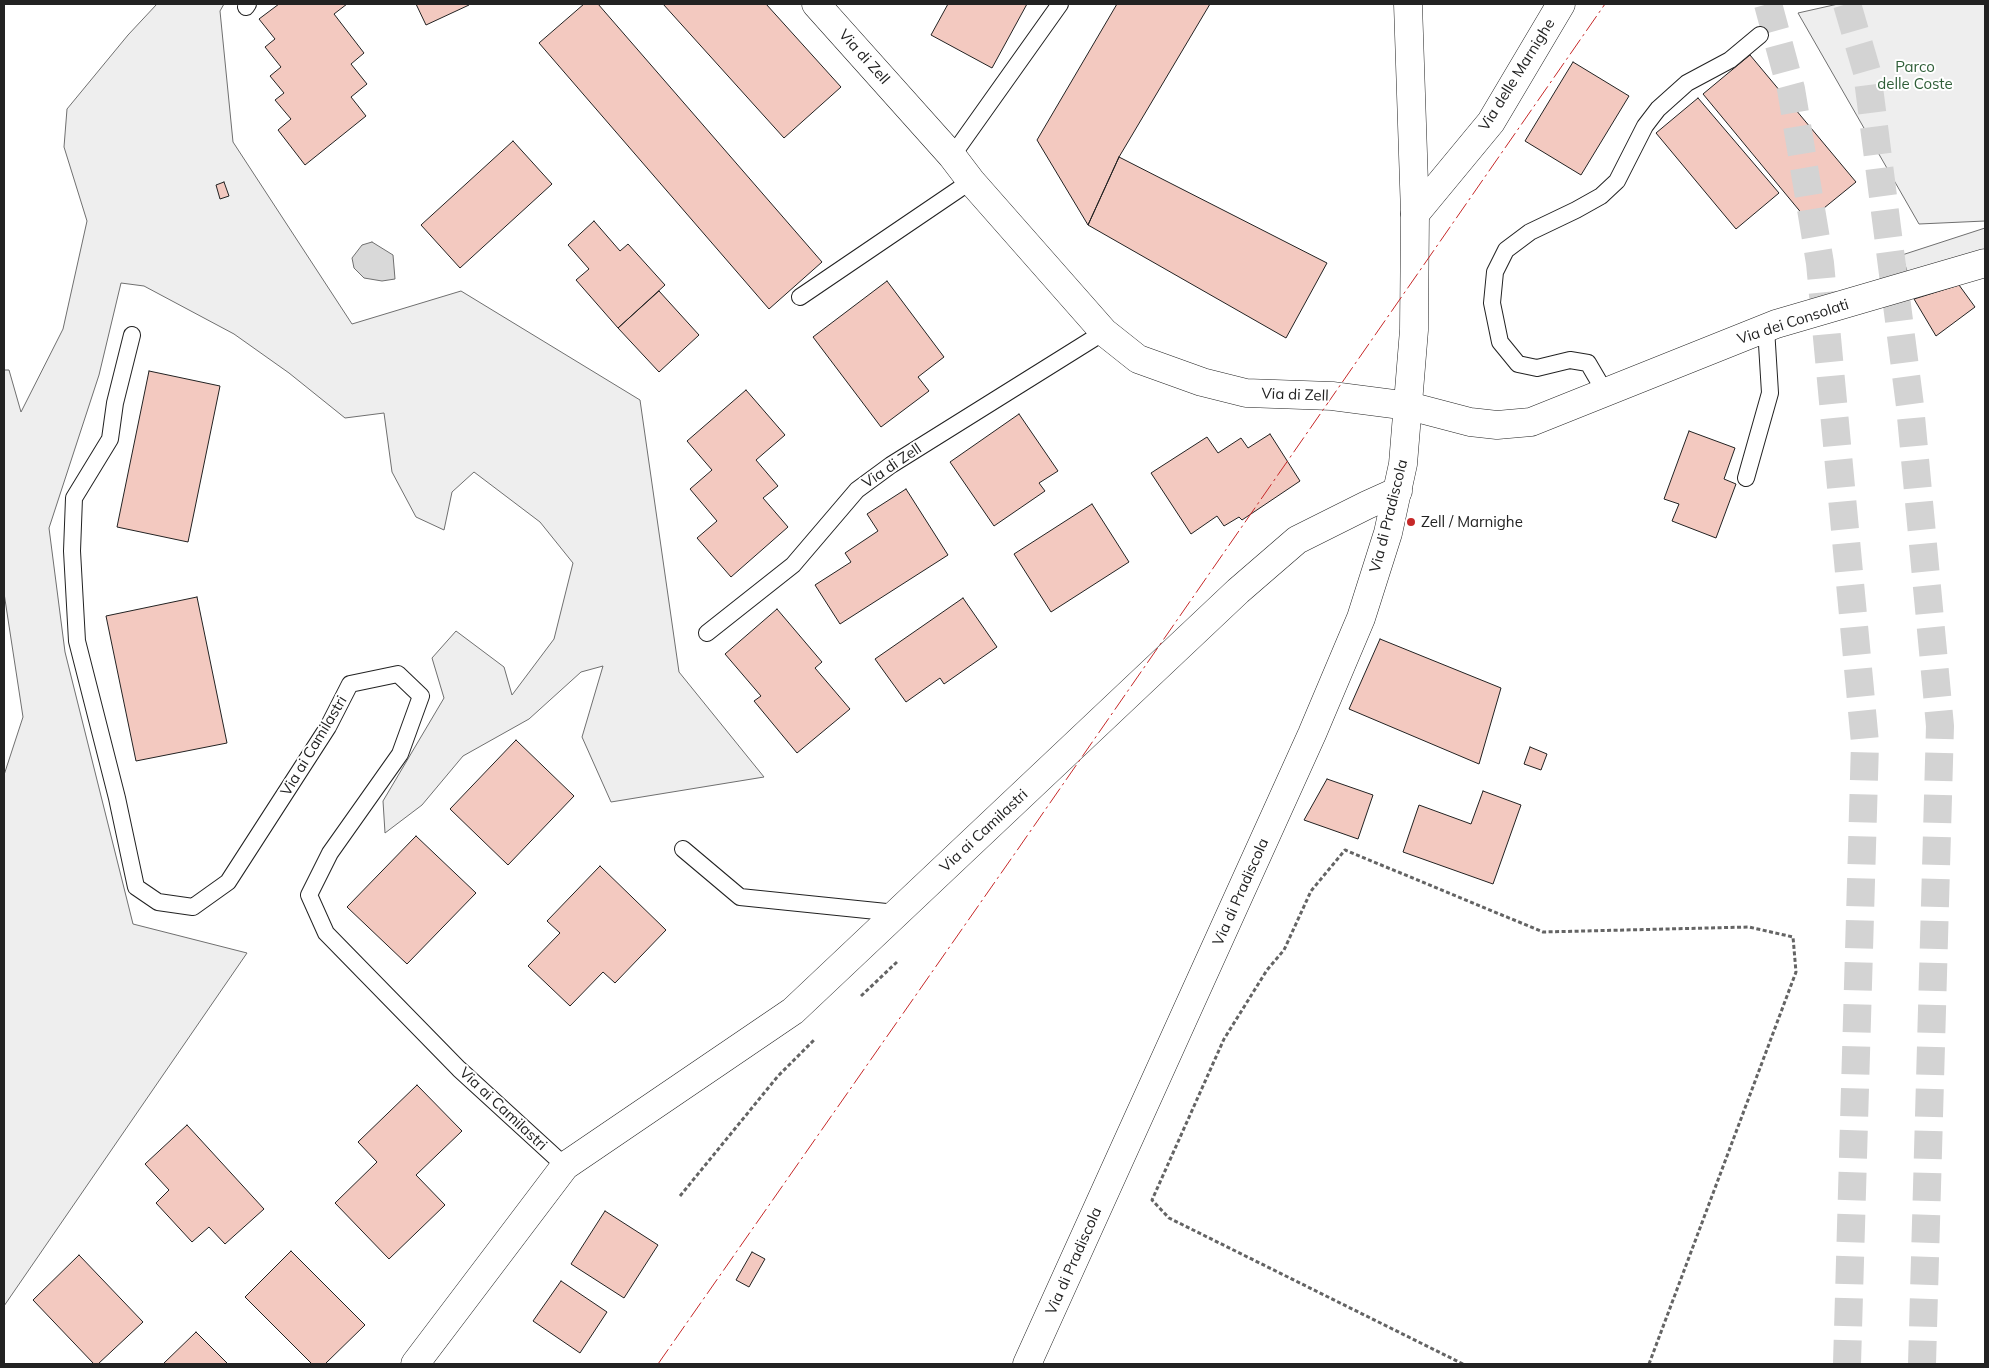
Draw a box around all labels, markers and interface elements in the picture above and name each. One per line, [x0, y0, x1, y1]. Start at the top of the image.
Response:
street label: Via delle Marnighe [1475, 16, 1559, 134]
street label: Via di Zell [835, 26, 893, 88]
park label: Parco delle Coste [1877, 58, 1953, 93]
street label: Via dei Consolati [1735, 296, 1851, 348]
street label: Via di Zell [1261, 385, 1329, 405]
street label: Via di Zell [859, 440, 925, 492]
street label: Via di Pradiscola [1366, 458, 1412, 574]
place label: Zell / Marnighe [1421, 513, 1523, 531]
marker: Zell / Marnighe [1405, 516, 1417, 528]
street label: Via ai Camilastri [277, 693, 351, 799]
street label: Via ai Camilastri [936, 786, 1032, 876]
street label: Via di Pradiscola [1209, 835, 1273, 949]
street label: Via ai Camilastri [455, 1064, 551, 1154]
street label: Via di Pradiscola [1042, 1204, 1106, 1318]

